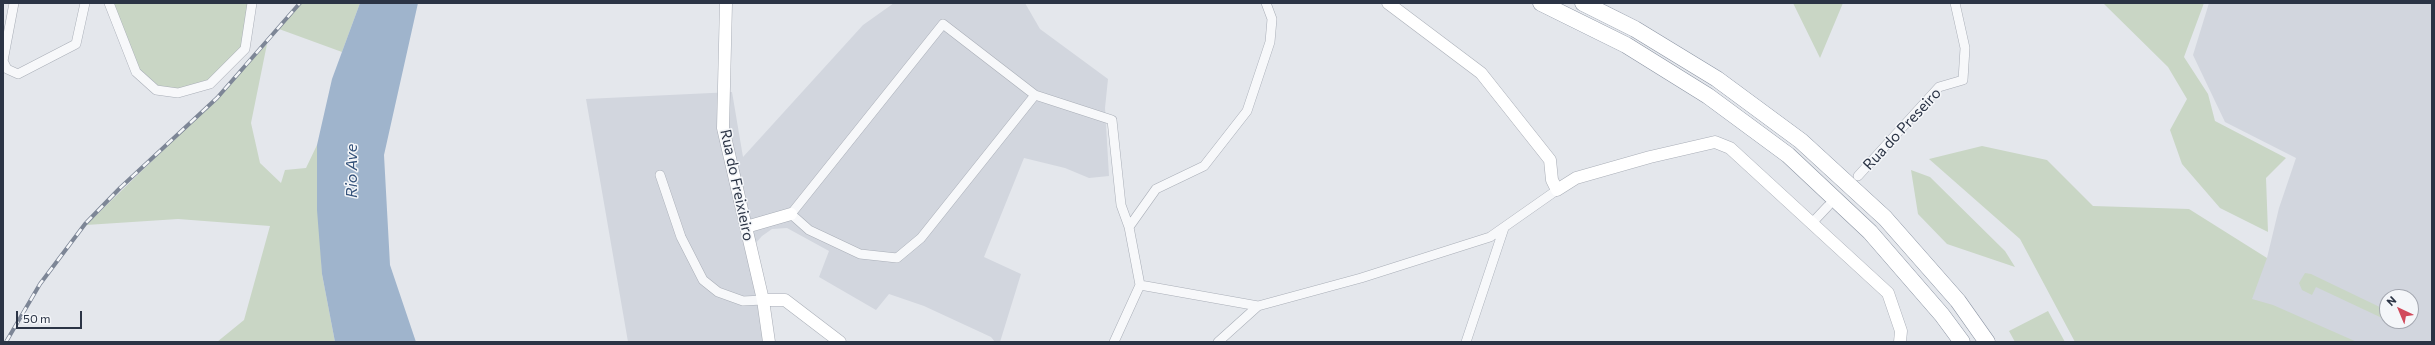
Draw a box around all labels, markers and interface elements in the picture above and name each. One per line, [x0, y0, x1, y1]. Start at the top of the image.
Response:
street label: Rua do Preseiro [1859, 84, 1945, 174]
street label: Rua do Freixieiro [716, 127, 758, 243]
water label: Rio Ave [342, 144, 362, 198]
north arrow [2379, 289, 2419, 329]
text: N [2384, 293, 2398, 308]
scale bar [18, 303, 84, 329]
text: 50 m [23, 311, 51, 325]

